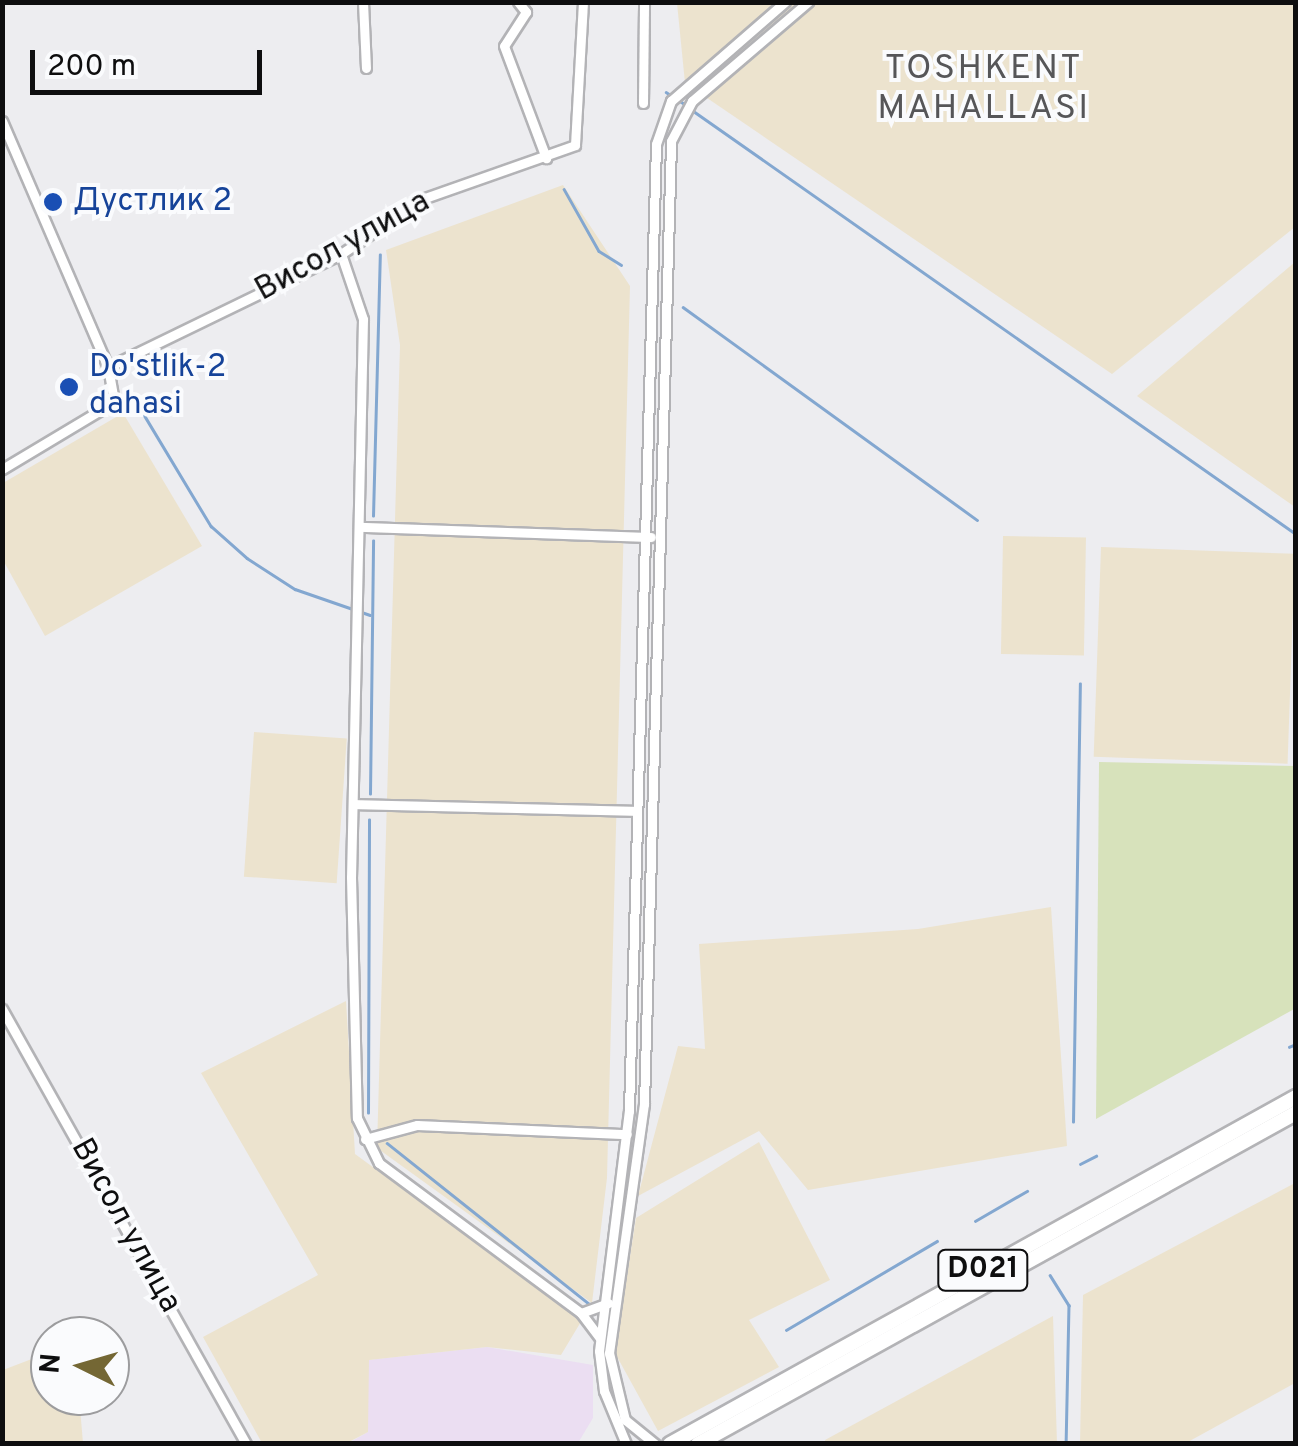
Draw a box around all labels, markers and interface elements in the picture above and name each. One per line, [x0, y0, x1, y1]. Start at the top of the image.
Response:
scale bar [35, 30, 268, 92]
district label: TOSHKENT MAHALLASI [877, 48, 1091, 130]
text: 200 m [47, 49, 136, 86]
place label: Дустлик 2 [73, 183, 232, 221]
street label: Висол улица [249, 183, 437, 311]
marker: Дустлик 2 [42, 191, 64, 213]
place label: Do'stlik-2 dahasi [89, 350, 226, 425]
marker: Do'stlik-2 dahasi [58, 376, 80, 398]
street label: Висол улица [61, 1132, 189, 1320]
road number: D021 [936, 1245, 1030, 1295]
north arrow [30, 1316, 130, 1416]
text: N [33, 1352, 71, 1375]

